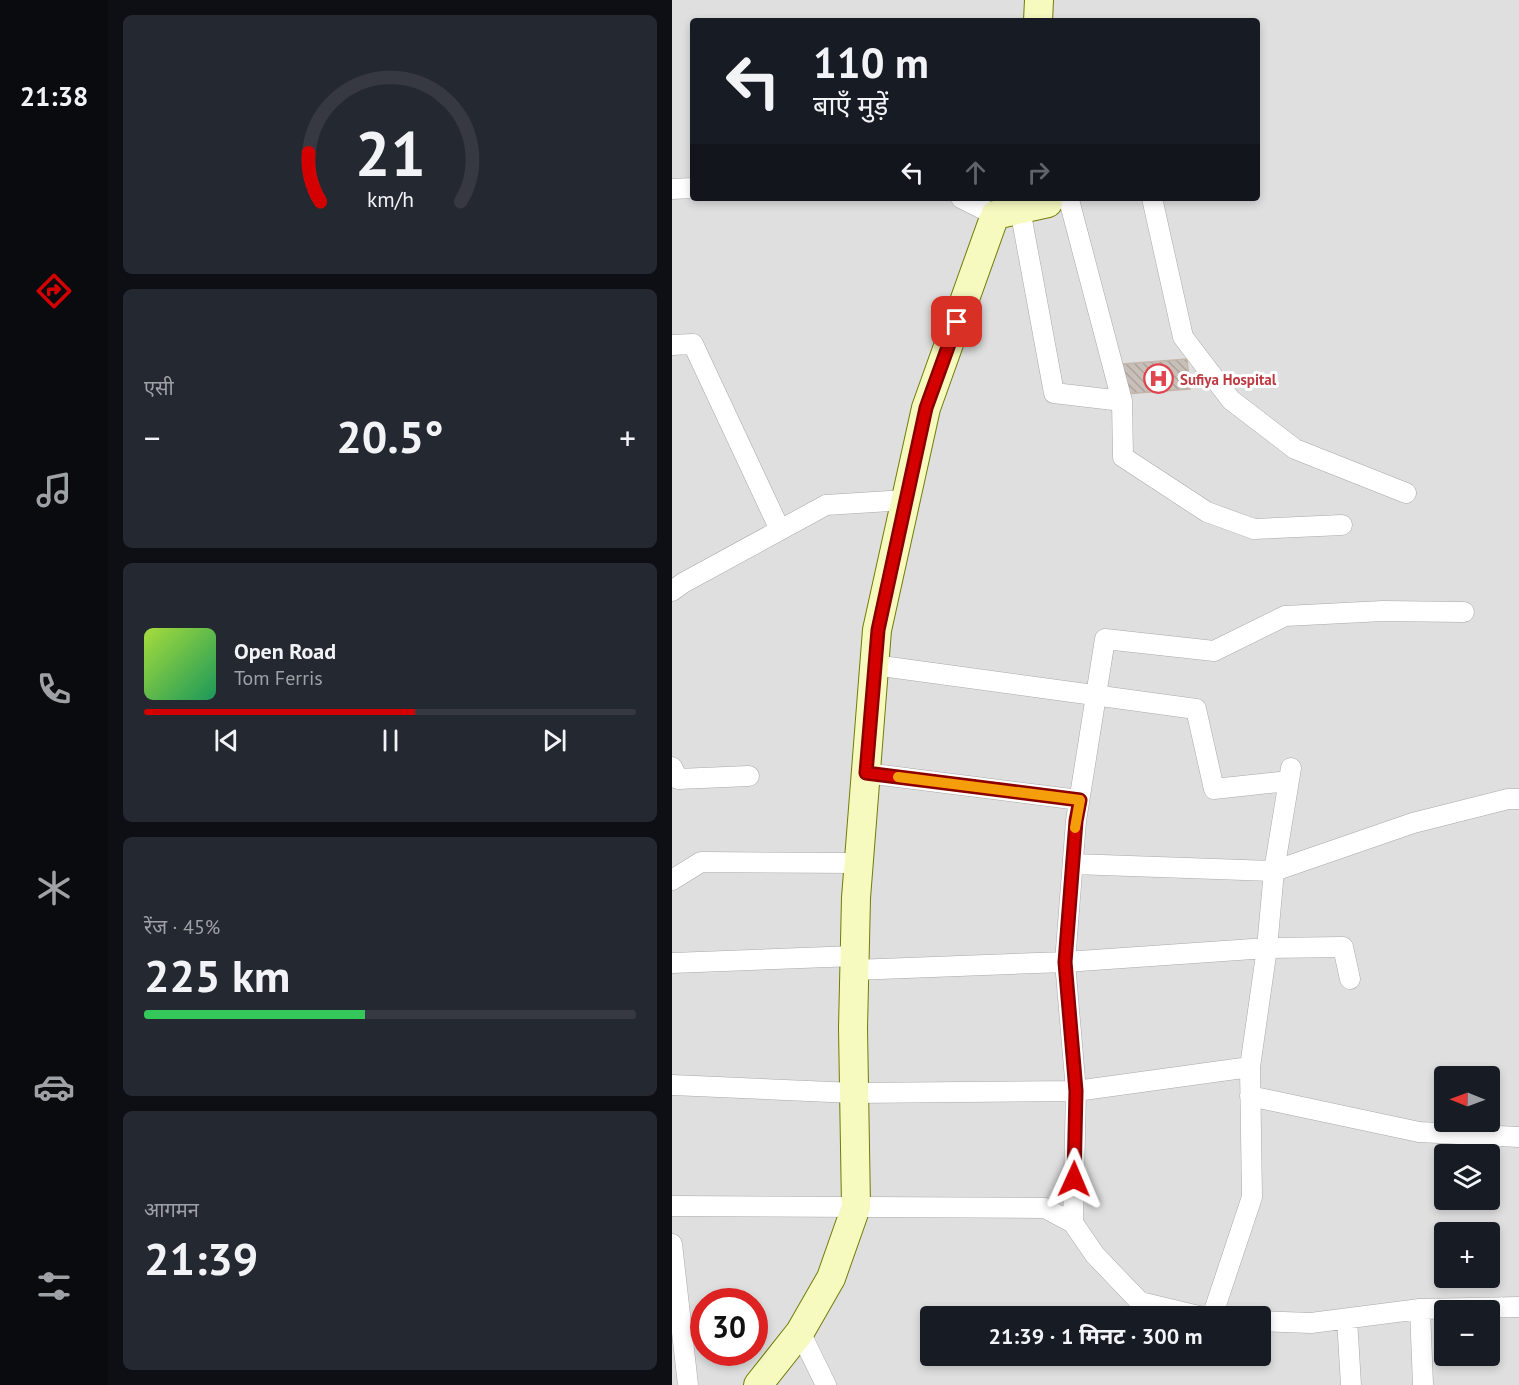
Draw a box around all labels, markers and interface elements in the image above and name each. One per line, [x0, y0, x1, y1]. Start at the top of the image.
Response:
text: 110 m [813, 35, 929, 90]
icon: left [714, 42, 792, 120]
text: 21:38 [20, 79, 88, 113]
text: बाएँ मुड़ें [813, 88, 888, 122]
text: 21 [355, 112, 425, 193]
icon: left [896, 156, 929, 189]
icon: ahead [959, 156, 992, 189]
icon: right [1022, 156, 1055, 189]
text: km/h [366, 185, 413, 213]
icon: directions [33, 270, 75, 312]
pin [931, 296, 982, 347]
icon: arrive [940, 305, 973, 338]
hospital icon: Sufiya Hospital [1143, 363, 1175, 395]
place label: Sufiya Hospital [1180, 370, 1277, 389]
text: एसी [144, 375, 174, 401]
text: 20.5° [336, 407, 444, 465]
text: − [144, 416, 161, 459]
text: + [619, 416, 636, 459]
icon: music [33, 469, 75, 511]
text: Open Road [234, 637, 336, 665]
text: Tom Ferris [234, 665, 323, 691]
icon: phone [33, 668, 75, 710]
icon: previous [210, 724, 243, 757]
icon: pause [374, 724, 407, 757]
icon: next [538, 724, 571, 757]
icon: climate [33, 867, 75, 909]
text: रेंज · 45% [144, 914, 220, 940]
text: 225 km [144, 946, 290, 1004]
icon: car [33, 1066, 75, 1108]
north arrow [1434, 1066, 1500, 1132]
map controls [1434, 1066, 1500, 1366]
button: layers [1434, 1144, 1500, 1210]
position arrow [1042, 1147, 1106, 1211]
text: आगमन [144, 1197, 199, 1223]
button: + [1434, 1222, 1500, 1288]
text: 21:39 [144, 1229, 258, 1287]
icon: filters [33, 1265, 75, 1307]
speed limit sign: 30 [690, 1288, 768, 1366]
button: − [1434, 1300, 1500, 1366]
text: 21:39 · 1 मिनट · 300 m [988, 1322, 1203, 1350]

